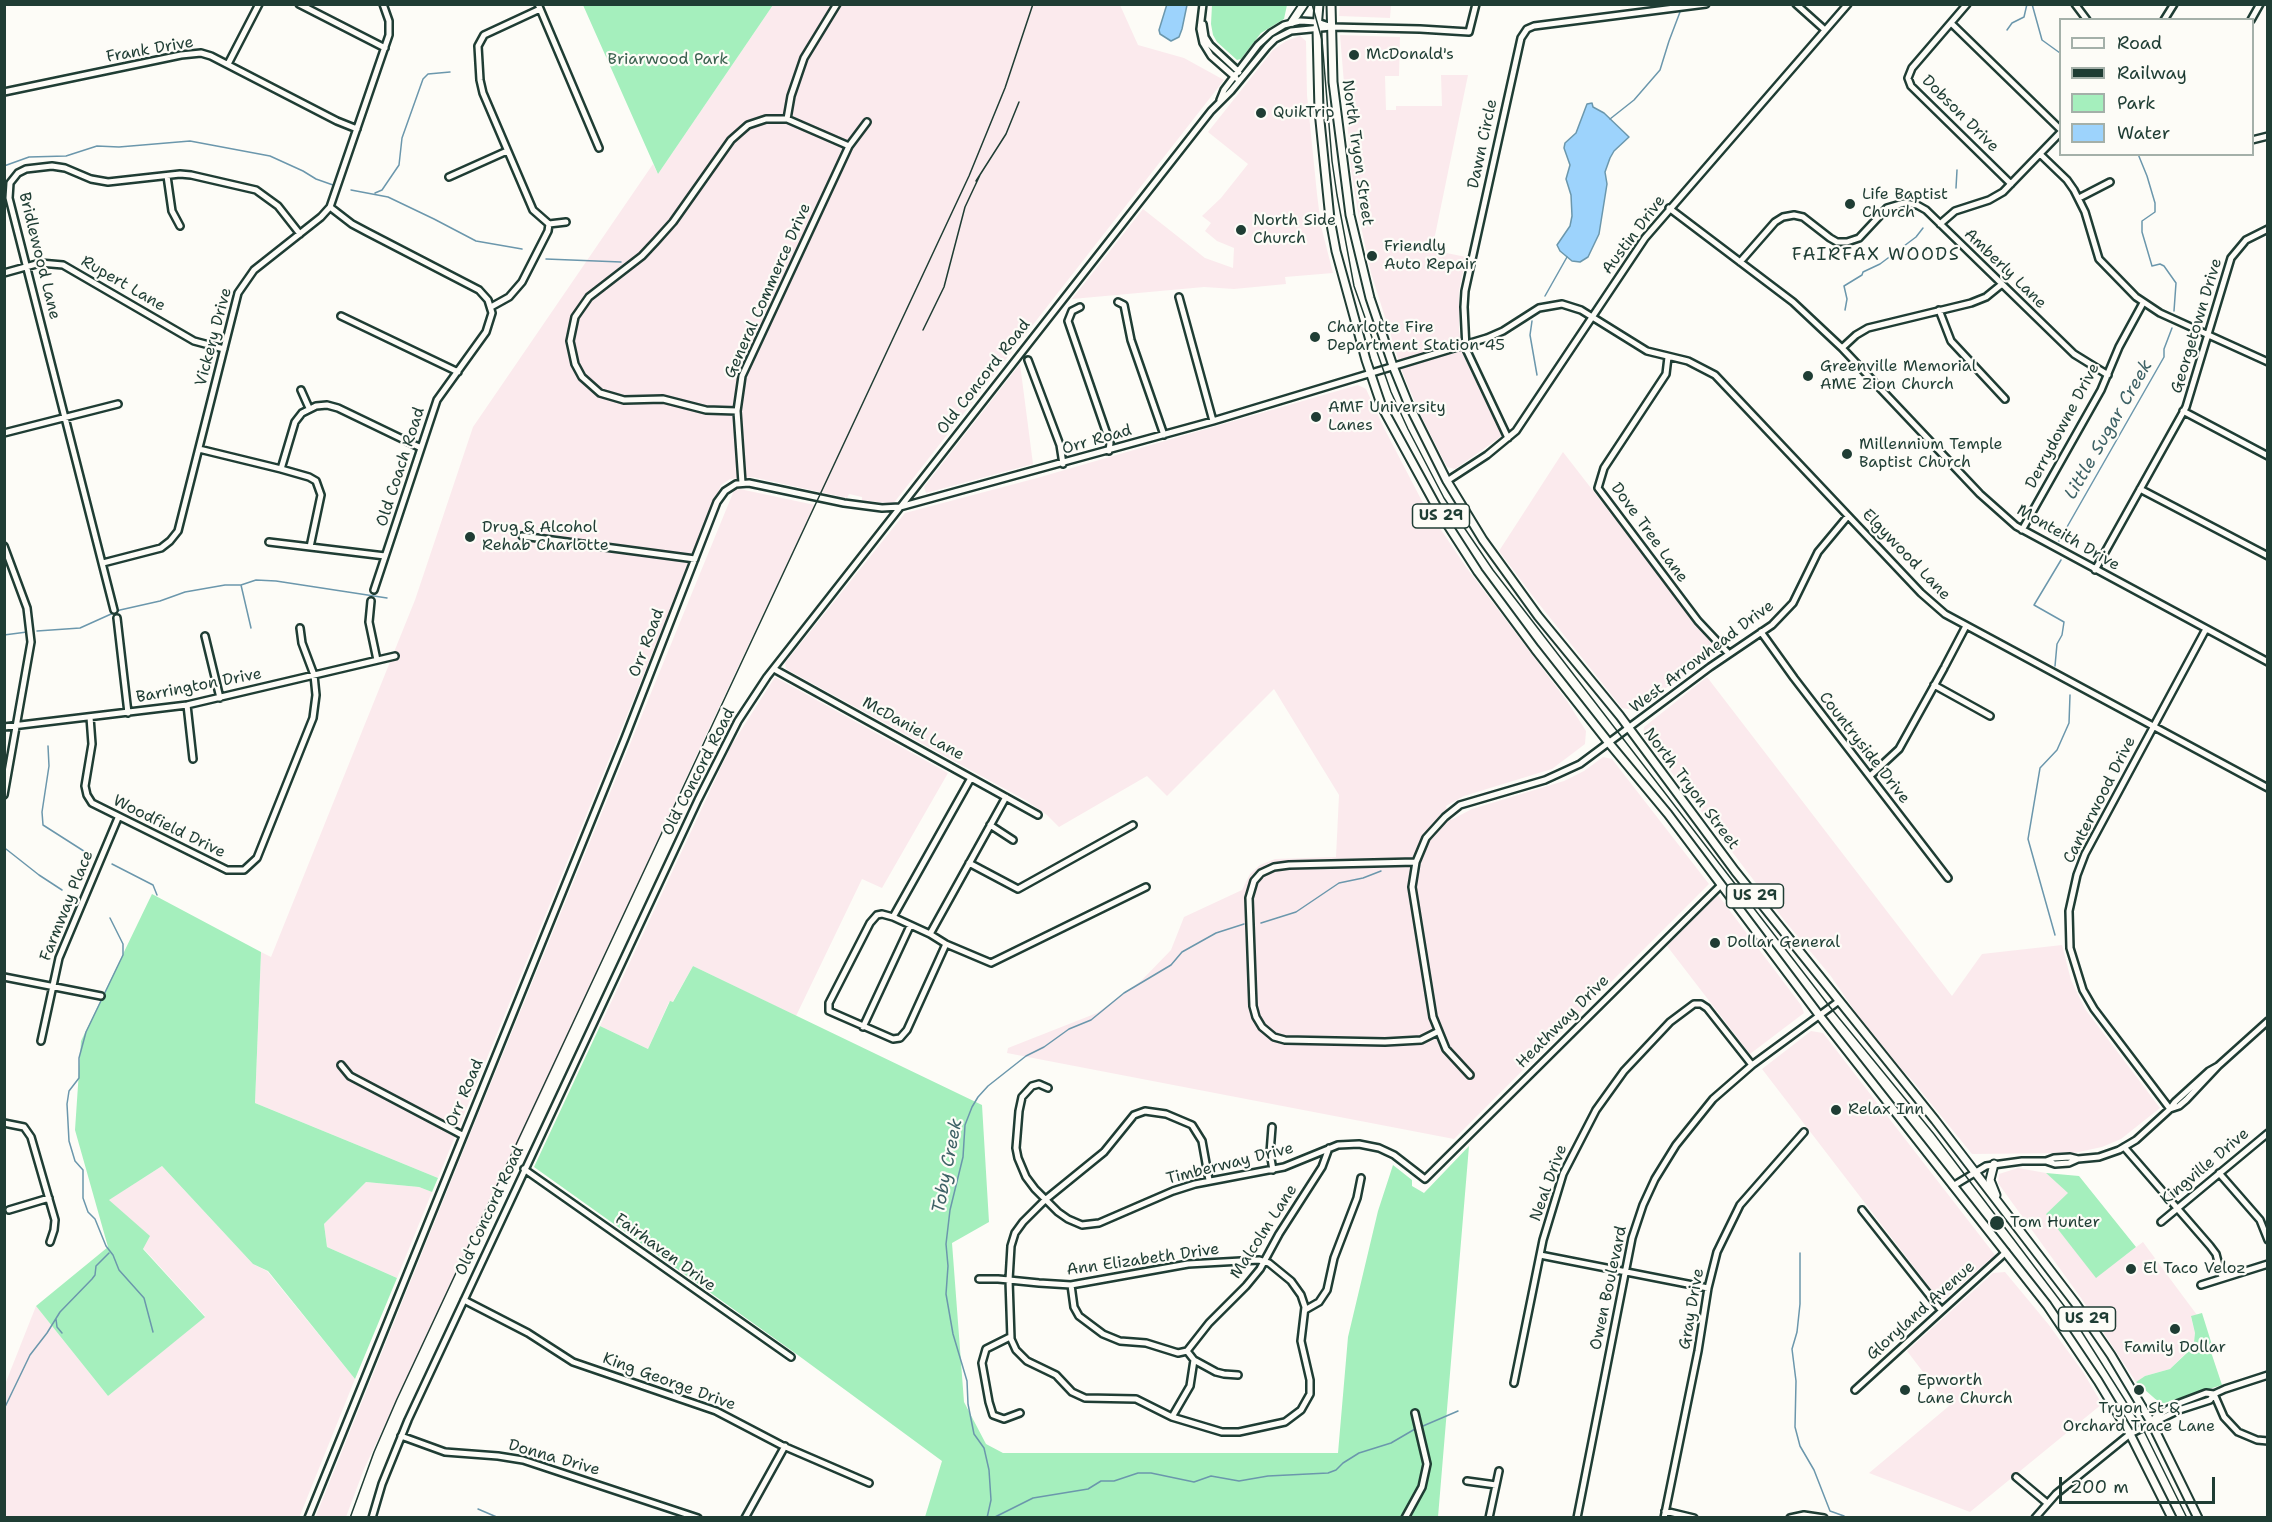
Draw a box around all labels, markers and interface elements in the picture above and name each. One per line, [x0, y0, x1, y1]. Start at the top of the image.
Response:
legend [2059, 18, 2254, 156]
text: Road [2117, 31, 2162, 55]
street label: Frank Drive [105, 33, 195, 67]
place label: McDonald's [1366, 45, 1454, 65]
marker: McDonald's [1347, 48, 1361, 62]
park label: Briarwood Park [608, 50, 728, 70]
text: Railway [2117, 61, 2187, 85]
street label: Dobson Drive [1917, 71, 2003, 157]
street label: North Tryon Street [1337, 79, 1377, 227]
text: Park [2117, 91, 2156, 115]
street label: Dawn Circle [1464, 98, 1502, 190]
place label: QuikTrip [1273, 103, 1334, 123]
marker: QuikTrip [1254, 106, 1268, 120]
text: Water [2117, 121, 2170, 145]
place label: Life Baptist Church [1862, 185, 1948, 223]
street label: Bridlewood Lane [14, 190, 64, 322]
street label: Austin Drive [1598, 192, 1670, 278]
marker: Life Baptist Church [1843, 197, 1857, 211]
street label: General Commerce Drive [721, 200, 815, 382]
place label: North Side Church [1253, 211, 1336, 249]
marker: North Side Church [1234, 223, 1248, 237]
street label: Amberly Lane [1960, 225, 2050, 313]
place label: Friendly Auto Repair [1384, 237, 1477, 275]
district label: FAIRFAX WOODS [1792, 244, 1960, 266]
marker: Friendly Auto Repair [1365, 249, 1379, 263]
street label: Rupert Lane [77, 252, 169, 316]
street label: Georgetown Drive [2167, 256, 2227, 396]
street label: Vickery Drive [192, 286, 236, 388]
street label: Old Concord Road [933, 316, 1035, 438]
place label: Charlotte Fire Department Station 45 [1327, 318, 1505, 356]
marker: Charlotte Fire Department Station 45 [1308, 330, 1322, 344]
water label: Little Sugar Creek [2060, 356, 2158, 504]
place label: Greenville Memorial AME Zion Church [1820, 357, 1976, 395]
street label: Derrydowne Drive [2022, 360, 2104, 492]
marker: Greenville Memorial AME Zion Church [1801, 369, 1815, 383]
place label: AMF University Lanes [1328, 398, 1446, 436]
street label: Old Coach Road [373, 405, 429, 529]
marker: AMF University Lanes [1309, 410, 1323, 424]
street label: Orr Road [1060, 421, 1134, 459]
place label: Millennium Temple Baptist Church [1859, 435, 2003, 473]
marker: Millennium Temple Baptist Church [1840, 447, 1854, 461]
street label: Dove Tree Lane [1606, 479, 1692, 587]
street label: Monteith Drive [2013, 501, 2123, 575]
road number: US 29 [1412, 504, 1470, 528]
street label: Elgywood Lane [1858, 505, 1954, 605]
place label: Drug & Alcohol Rehab Charlotte [482, 518, 609, 556]
marker: Drug & Alcohol Rehab Charlotte [463, 530, 477, 544]
street label: West Arrowhead Drive [1626, 596, 1778, 718]
street label: Orr Road [625, 606, 669, 680]
street label: Barrington Drive [135, 664, 263, 708]
street label: Countryside Drive [1814, 688, 1914, 808]
street label: McDaniel Lane [859, 693, 967, 765]
street label: Old Concord Road [659, 705, 739, 839]
street label: North Tryon Street [1639, 724, 1743, 854]
street label: Canterwood Drive [2060, 733, 2140, 867]
street label: Woodfield Drive [110, 791, 228, 863]
street label: Farmway Place [36, 848, 98, 964]
road number: US 29 [1726, 884, 1784, 908]
place label: Dollar General [1727, 933, 1840, 953]
marker: Dollar General [1708, 936, 1722, 950]
street label: Heathway Drive [1512, 971, 1614, 1073]
street label: Orr Road [442, 1056, 488, 1130]
place label: Relax Inn [1848, 1100, 1924, 1120]
marker: Relax Inn [1829, 1103, 1843, 1117]
water label: Toby Creek [928, 1117, 968, 1215]
street label: Kingville Drive [2157, 1124, 2253, 1210]
street label: Timberway Drive [1164, 1139, 1296, 1189]
street label: Neal Drive [1526, 1142, 1572, 1224]
street label: Old Concord Road [452, 1143, 528, 1279]
street label: Malcolm Lane [1226, 1181, 1302, 1283]
street label: Fairhaven Drive [611, 1210, 719, 1296]
place label: Tom Hunter [2010, 1213, 2100, 1233]
marker: Tom Hunter [1988, 1214, 2006, 1232]
street label: Owen Boulevard [1586, 1224, 1632, 1352]
street label: Ann Elizabeth Drive [1065, 1240, 1221, 1280]
street label: Gloryland Avenue [1863, 1257, 1979, 1365]
place label: El Taco Veloz [2143, 1259, 2246, 1279]
marker: El Taco Veloz [2124, 1262, 2138, 1276]
street label: Gray Drive [1675, 1267, 1709, 1351]
road number: US 29 [2058, 1307, 2116, 1331]
marker: Family Dollar [2168, 1322, 2182, 1336]
place label: Family Dollar [2124, 1338, 2226, 1358]
street label: King George Drive [600, 1349, 738, 1415]
place label: Epworth Lane Church [1917, 1371, 2013, 1409]
marker: Epworth Lane Church [1898, 1383, 1912, 1397]
marker: Tryon St & Orchard Trace Lane [2132, 1383, 2146, 1397]
place label: Tryon St & Orchard Trace Lane [2063, 1399, 2215, 1437]
street label: Donna Drive [506, 1436, 602, 1480]
scale bar [2062, 1465, 2218, 1503]
text: 200 m [2070, 1475, 2129, 1499]

